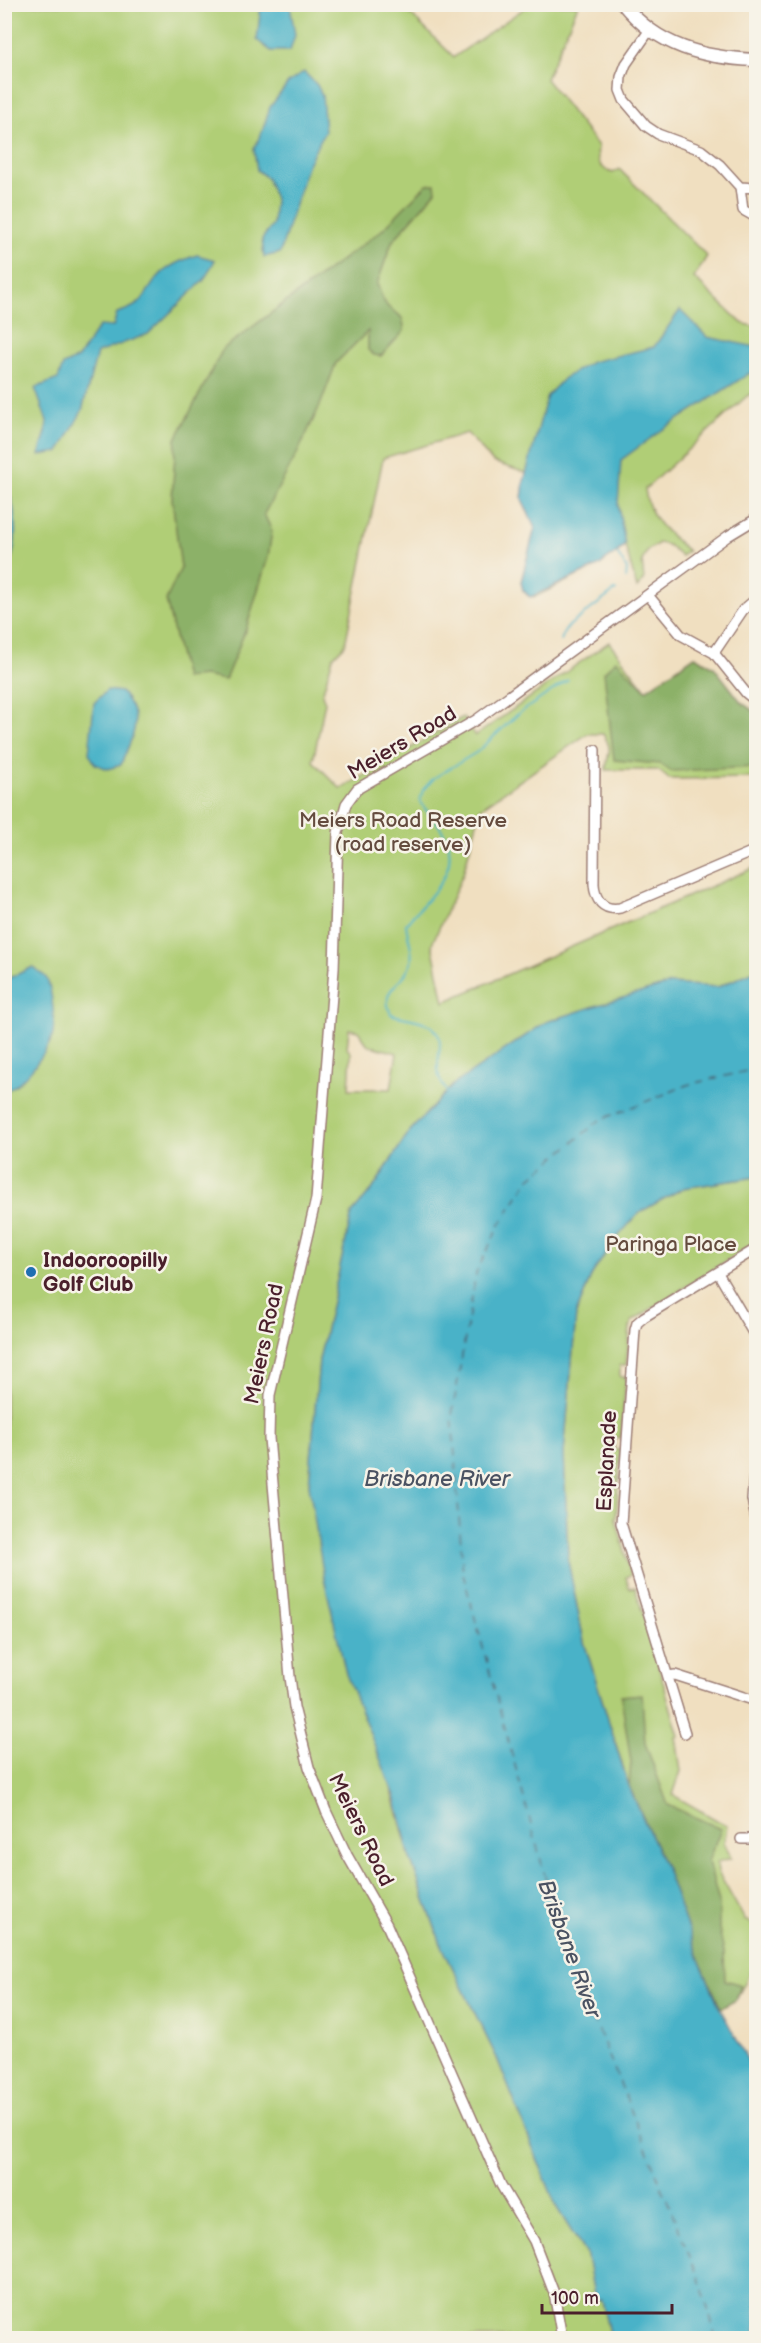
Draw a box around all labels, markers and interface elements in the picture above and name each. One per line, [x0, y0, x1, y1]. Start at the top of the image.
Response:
street label: Meiers Road [343, 701, 461, 785]
park label: Meiers Road Reserve (road reserve) [299, 808, 507, 857]
park label: Paringa Place [605, 1232, 737, 1257]
place label: Indooroopilly Golf Club [43, 1248, 168, 1297]
marker: Indooroopilly Golf Club [24, 1265, 38, 1279]
street label: Meiers Road [239, 1282, 289, 1406]
street label: Esplanade [592, 1410, 622, 1512]
water label: Brisbane River [364, 1466, 512, 1493]
street label: Meiers Road [323, 1770, 399, 1890]
water label: Brisbane River [531, 1876, 607, 2024]
scale bar [542, 2277, 672, 2315]
text: 100 m [551, 2288, 599, 2309]

